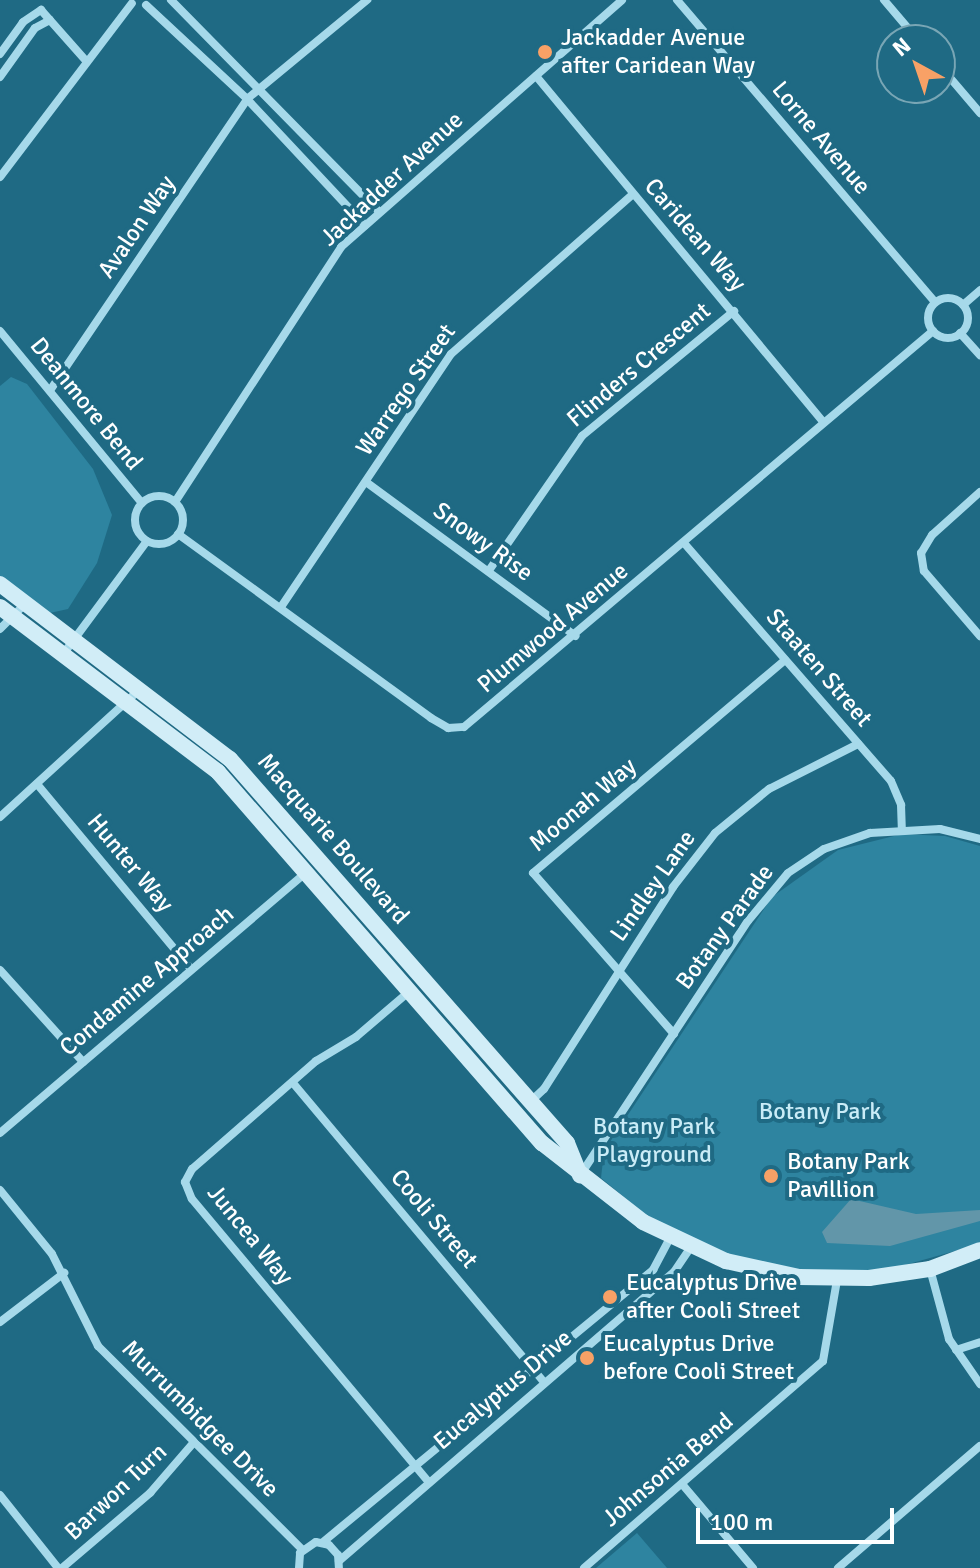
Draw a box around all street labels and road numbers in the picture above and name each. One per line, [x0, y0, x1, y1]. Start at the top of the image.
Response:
street label: Lorne Avenue [765, 76, 877, 200]
street label: Jackadder Avenue [315, 106, 469, 252]
street label: Avalon Way [92, 170, 182, 284]
street label: Caridean Way [638, 173, 752, 297]
street label: Flinders Crescent [561, 297, 717, 433]
street label: Warrego Street [350, 319, 462, 461]
street label: Deanmore Bend [24, 332, 148, 476]
street label: Snowy Rise [428, 496, 538, 588]
street label: Plumwood Avenue [472, 557, 634, 699]
street label: Staaten Street [760, 603, 878, 733]
street label: Macquarie Boulevard [251, 748, 415, 930]
street label: Moonah Way [524, 752, 642, 858]
street label: Hunter Way [81, 808, 179, 918]
street label: Lindley Lane [604, 825, 702, 947]
street label: Botany Parade [670, 859, 780, 995]
street label: Condamine Approach [54, 900, 240, 1062]
street label: Cooli Street [384, 1164, 484, 1274]
street label: Juncea Way [201, 1179, 299, 1291]
street label: Eucalyptus Drive [428, 1324, 578, 1456]
street label: Murrumbidgee Drive [116, 1335, 284, 1503]
street label: Johnsonia Bend [597, 1407, 739, 1533]
street label: Barwon Turn [59, 1438, 173, 1546]

